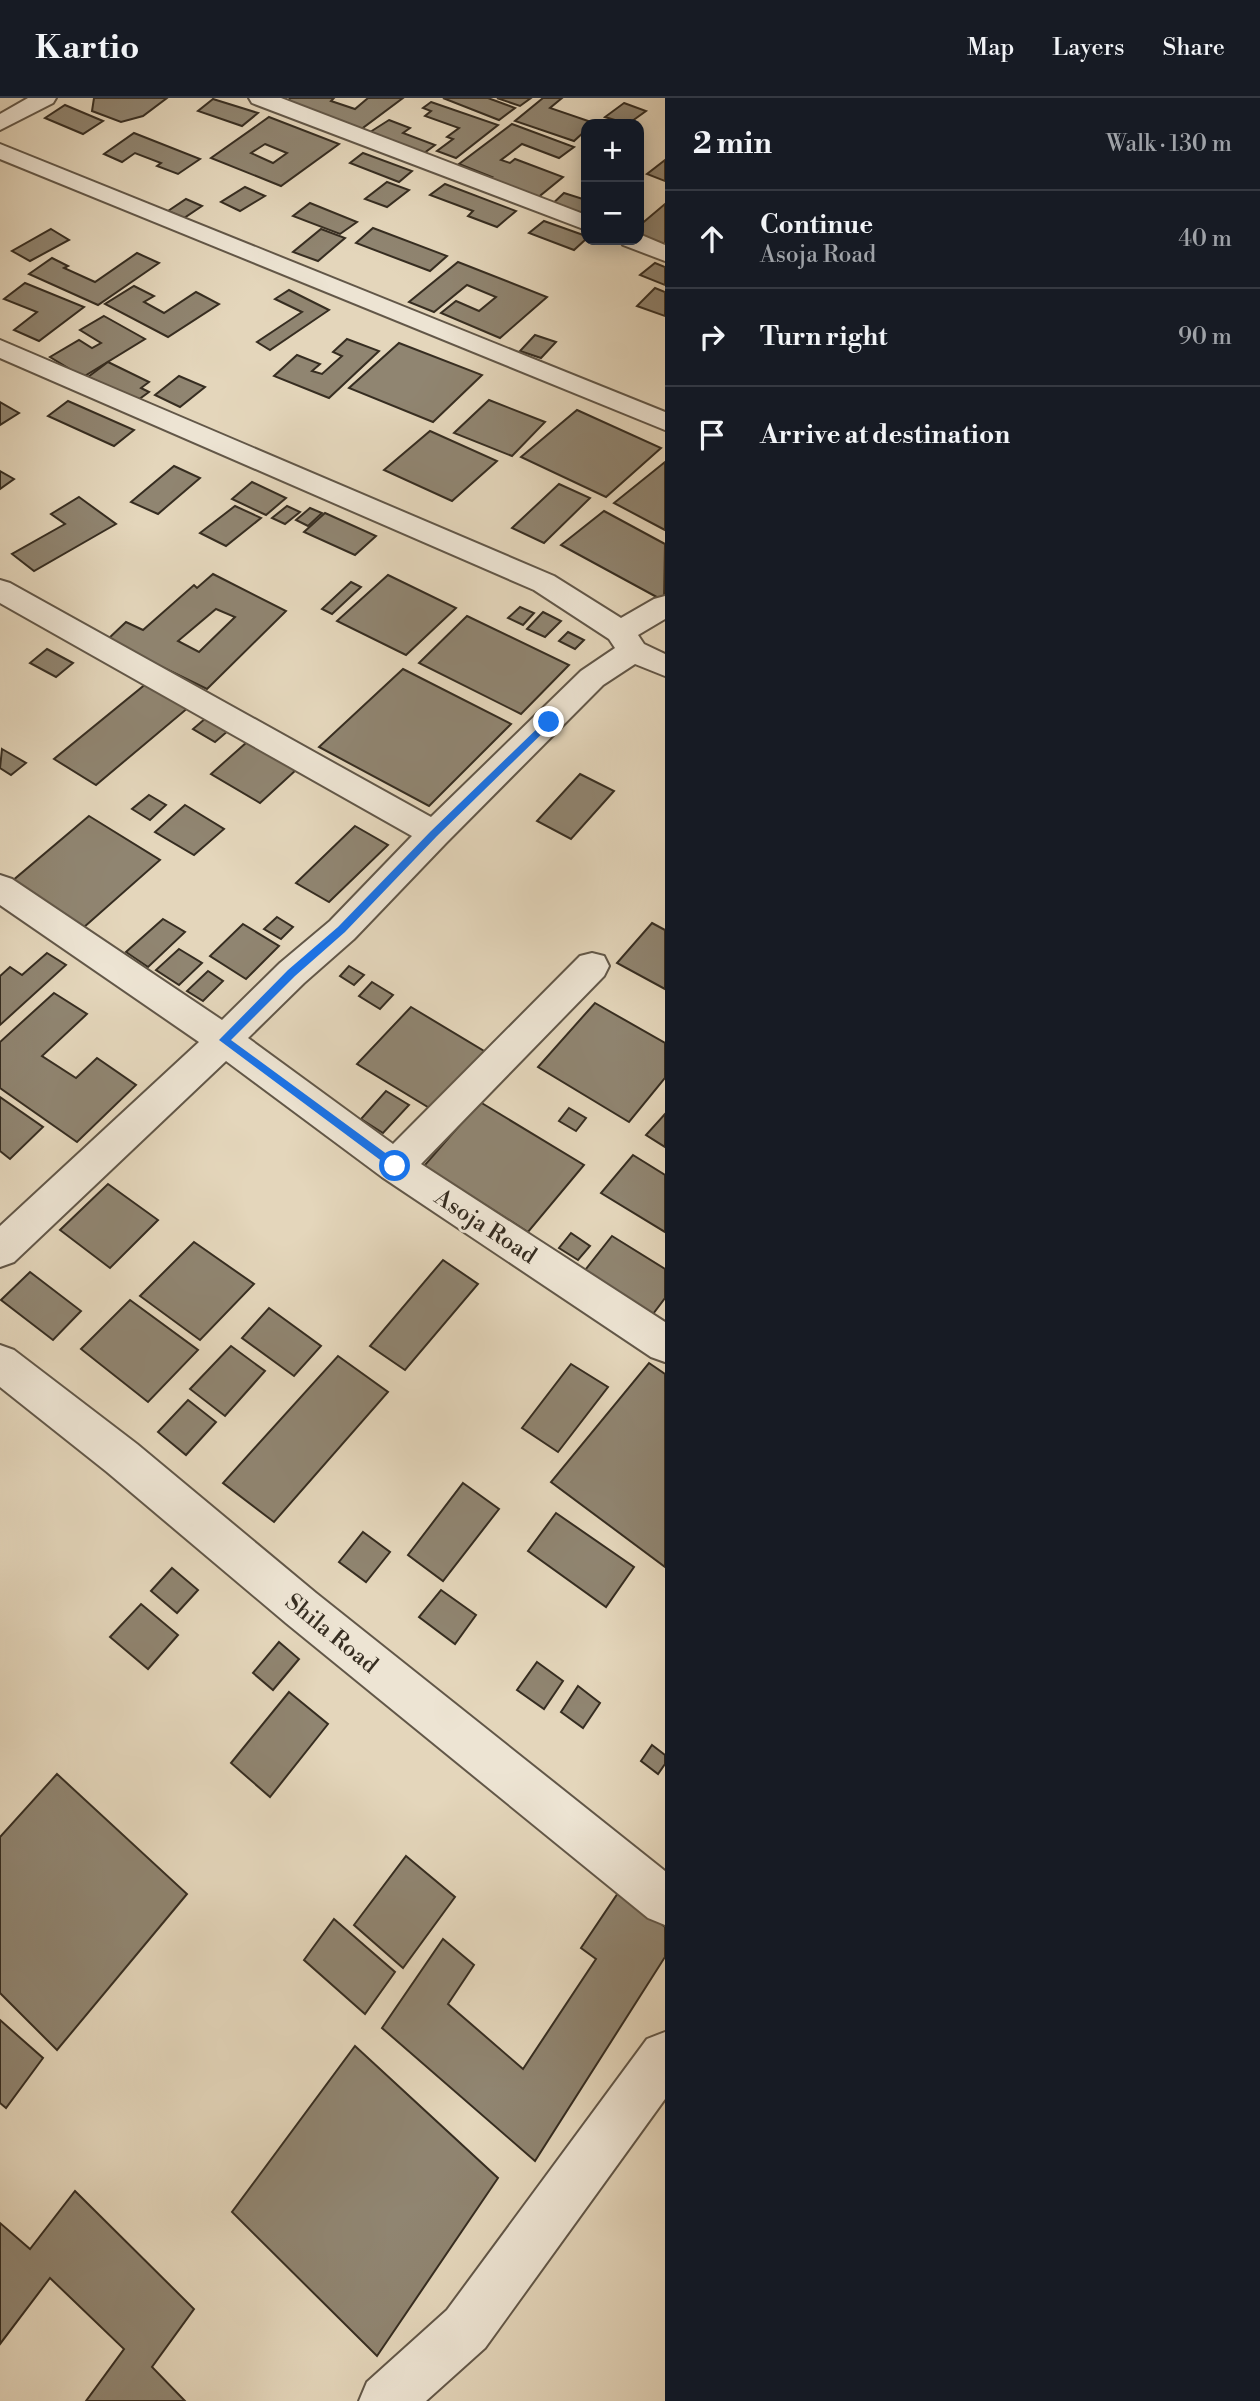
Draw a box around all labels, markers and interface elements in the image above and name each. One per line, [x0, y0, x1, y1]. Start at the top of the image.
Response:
text: Kartio [35, 28, 139, 69]
text: Map [967, 33, 1014, 63]
text: Layers [1052, 33, 1124, 63]
text: Share [1162, 33, 1225, 63]
map controls [581, 119, 644, 245]
button: + [581, 119, 644, 182]
text: 2 min [693, 125, 772, 163]
text: Walk · 130 m [1106, 130, 1232, 158]
button: − [581, 182, 644, 245]
text: Continue [760, 209, 873, 241]
icon: ahead [693, 220, 731, 258]
text: 40 m [1178, 225, 1232, 253]
text: Asoja Road [760, 241, 876, 269]
icon: right [693, 318, 731, 356]
text: Turn right [760, 321, 888, 353]
text: 90 m [1178, 323, 1232, 351]
icon: arrive [693, 416, 731, 454]
text: Arrive at destination [760, 419, 1010, 451]
route end [533, 706, 564, 737]
route start [379, 1150, 410, 1181]
street label: Asoja Road [428, 1183, 542, 1270]
street label: Shila Road [279, 1588, 383, 1680]

